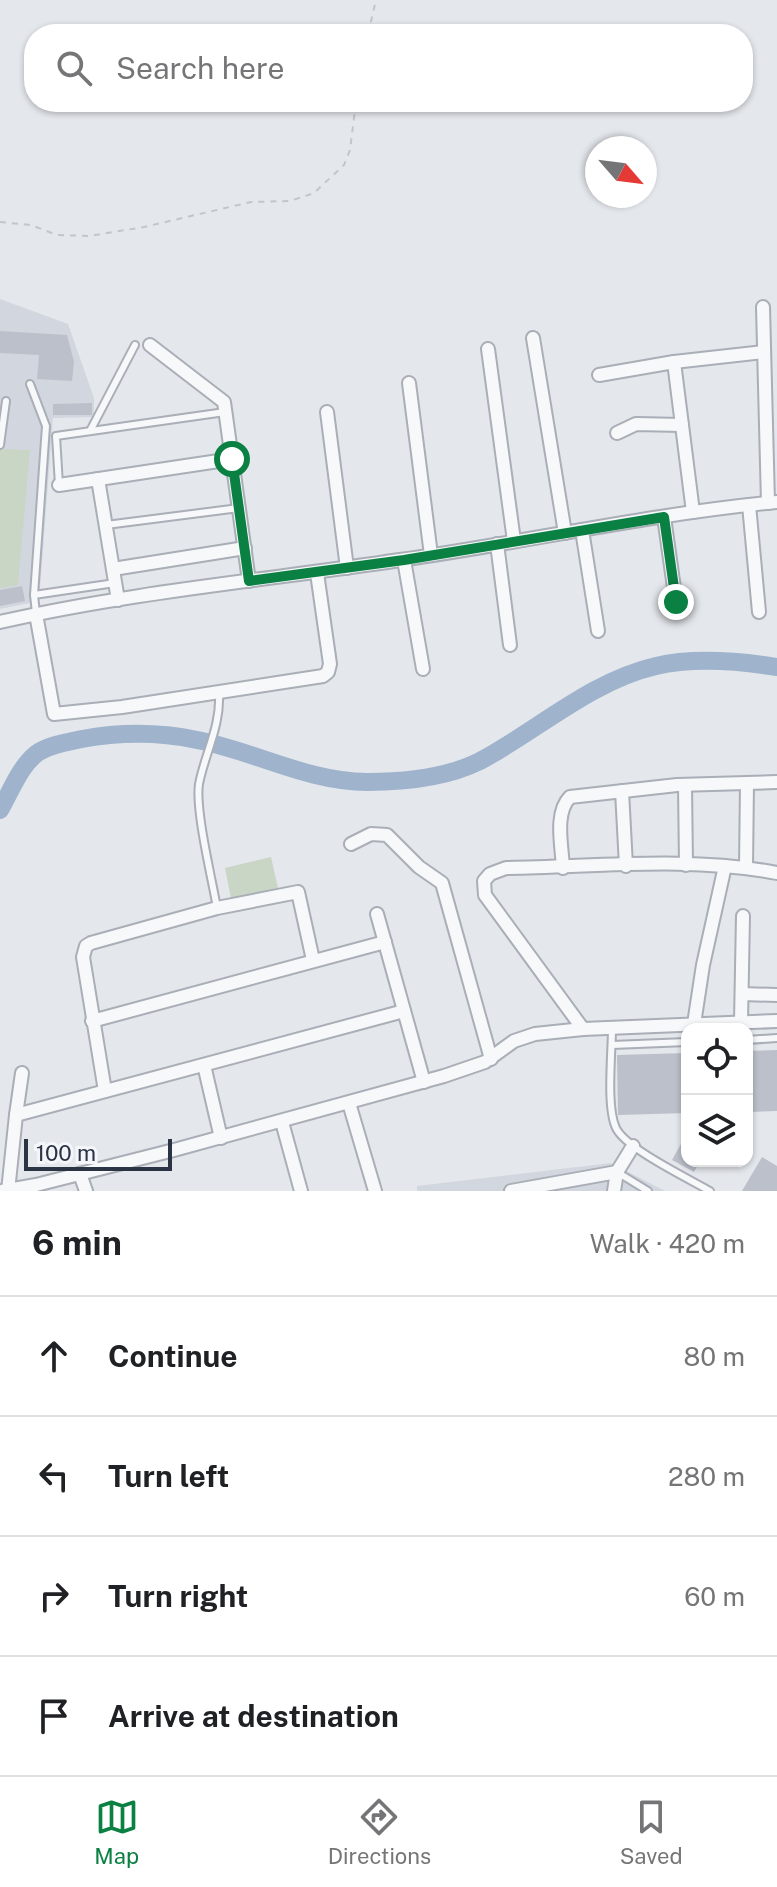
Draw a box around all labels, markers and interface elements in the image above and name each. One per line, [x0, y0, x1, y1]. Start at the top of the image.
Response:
search box [24, 24, 753, 112]
icon: search [52, 46, 96, 90]
text: Search here [116, 50, 284, 86]
north arrow [585, 136, 657, 208]
route start [214, 441, 250, 477]
route end [658, 584, 694, 620]
map controls [681, 1023, 753, 1167]
button: locate [681, 1023, 753, 1095]
button: layers [681, 1095, 753, 1167]
scale bar [24, 1135, 172, 1171]
text: 100 m [36, 1140, 96, 1166]
text: 6 min [32, 1223, 122, 1263]
text: Walk · 420 m [590, 1228, 745, 1259]
icon: ahead [32, 1334, 76, 1378]
text: Continue [108, 1338, 238, 1374]
text: 80 m [684, 1341, 745, 1372]
icon: left [32, 1454, 76, 1498]
text: Turn left [108, 1458, 229, 1494]
text: 280 m [668, 1461, 745, 1492]
icon: right [32, 1574, 76, 1618]
text: Turn right [108, 1578, 248, 1614]
text: 60 m [684, 1581, 745, 1612]
icon: arrive [32, 1694, 76, 1738]
text: Arrive at destination [108, 1698, 399, 1734]
tab: Map [94, 1795, 139, 1869]
tab: Directions [328, 1795, 431, 1869]
tab: Saved [620, 1795, 683, 1869]

